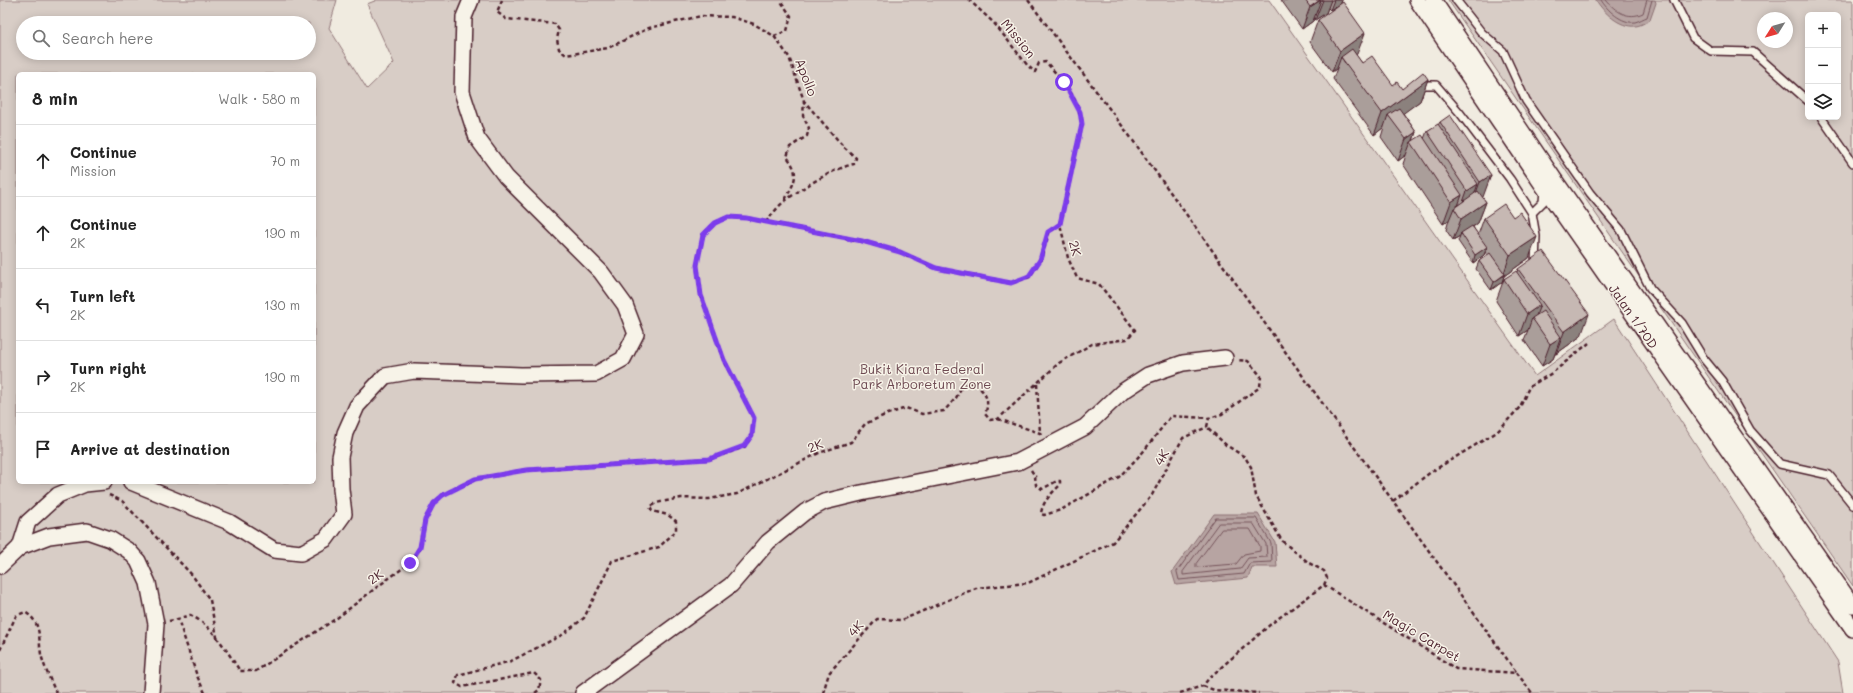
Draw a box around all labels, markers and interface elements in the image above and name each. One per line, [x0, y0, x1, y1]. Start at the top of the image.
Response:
north arrow [1757, 12, 1793, 48]
map controls [1805, 12, 1841, 120]
button: + [1805, 12, 1841, 48]
street label: Mission [998, 15, 1040, 61]
search box [16, 16, 316, 60]
icon: search [30, 27, 52, 49]
text: Search here [62, 28, 153, 48]
button: − [1805, 48, 1841, 84]
street label: Apollo [792, 56, 822, 99]
route start [1055, 73, 1073, 91]
button: layers [1805, 84, 1841, 120]
text: 8 min [32, 87, 78, 109]
text: Walk · 580 m [218, 90, 300, 107]
text: Continue [70, 142, 137, 162]
icon: ahead [32, 150, 54, 172]
text: 70 m [270, 152, 300, 169]
text: Mission [70, 162, 116, 179]
text: Continue [70, 214, 137, 234]
icon: ahead [32, 222, 54, 244]
text: 190 m [264, 224, 300, 241]
text: 2K [70, 234, 85, 251]
street label: 2K [1066, 238, 1086, 258]
street label: Jalan 1/70D [1606, 280, 1662, 352]
text: Turn left [70, 286, 135, 306]
icon: left [32, 294, 54, 316]
text: 130 m [264, 296, 300, 313]
text: 2K [70, 306, 85, 323]
text: Turn right [70, 358, 147, 378]
park label: Bukit Kiara Federal Park Arboretum Zone [853, 360, 991, 392]
icon: right [32, 366, 54, 388]
text: 190 m [264, 368, 300, 385]
text: 2K [70, 378, 85, 395]
street label: 2K [805, 434, 825, 456]
icon: arrive [32, 438, 54, 460]
text: Arrive at destination [70, 439, 230, 459]
street label: 4K [1150, 446, 1172, 468]
route end [401, 554, 419, 572]
street label: 2K [364, 565, 386, 587]
street label: Magic Carpet [1380, 605, 1464, 665]
street label: 4K [843, 616, 867, 639]

